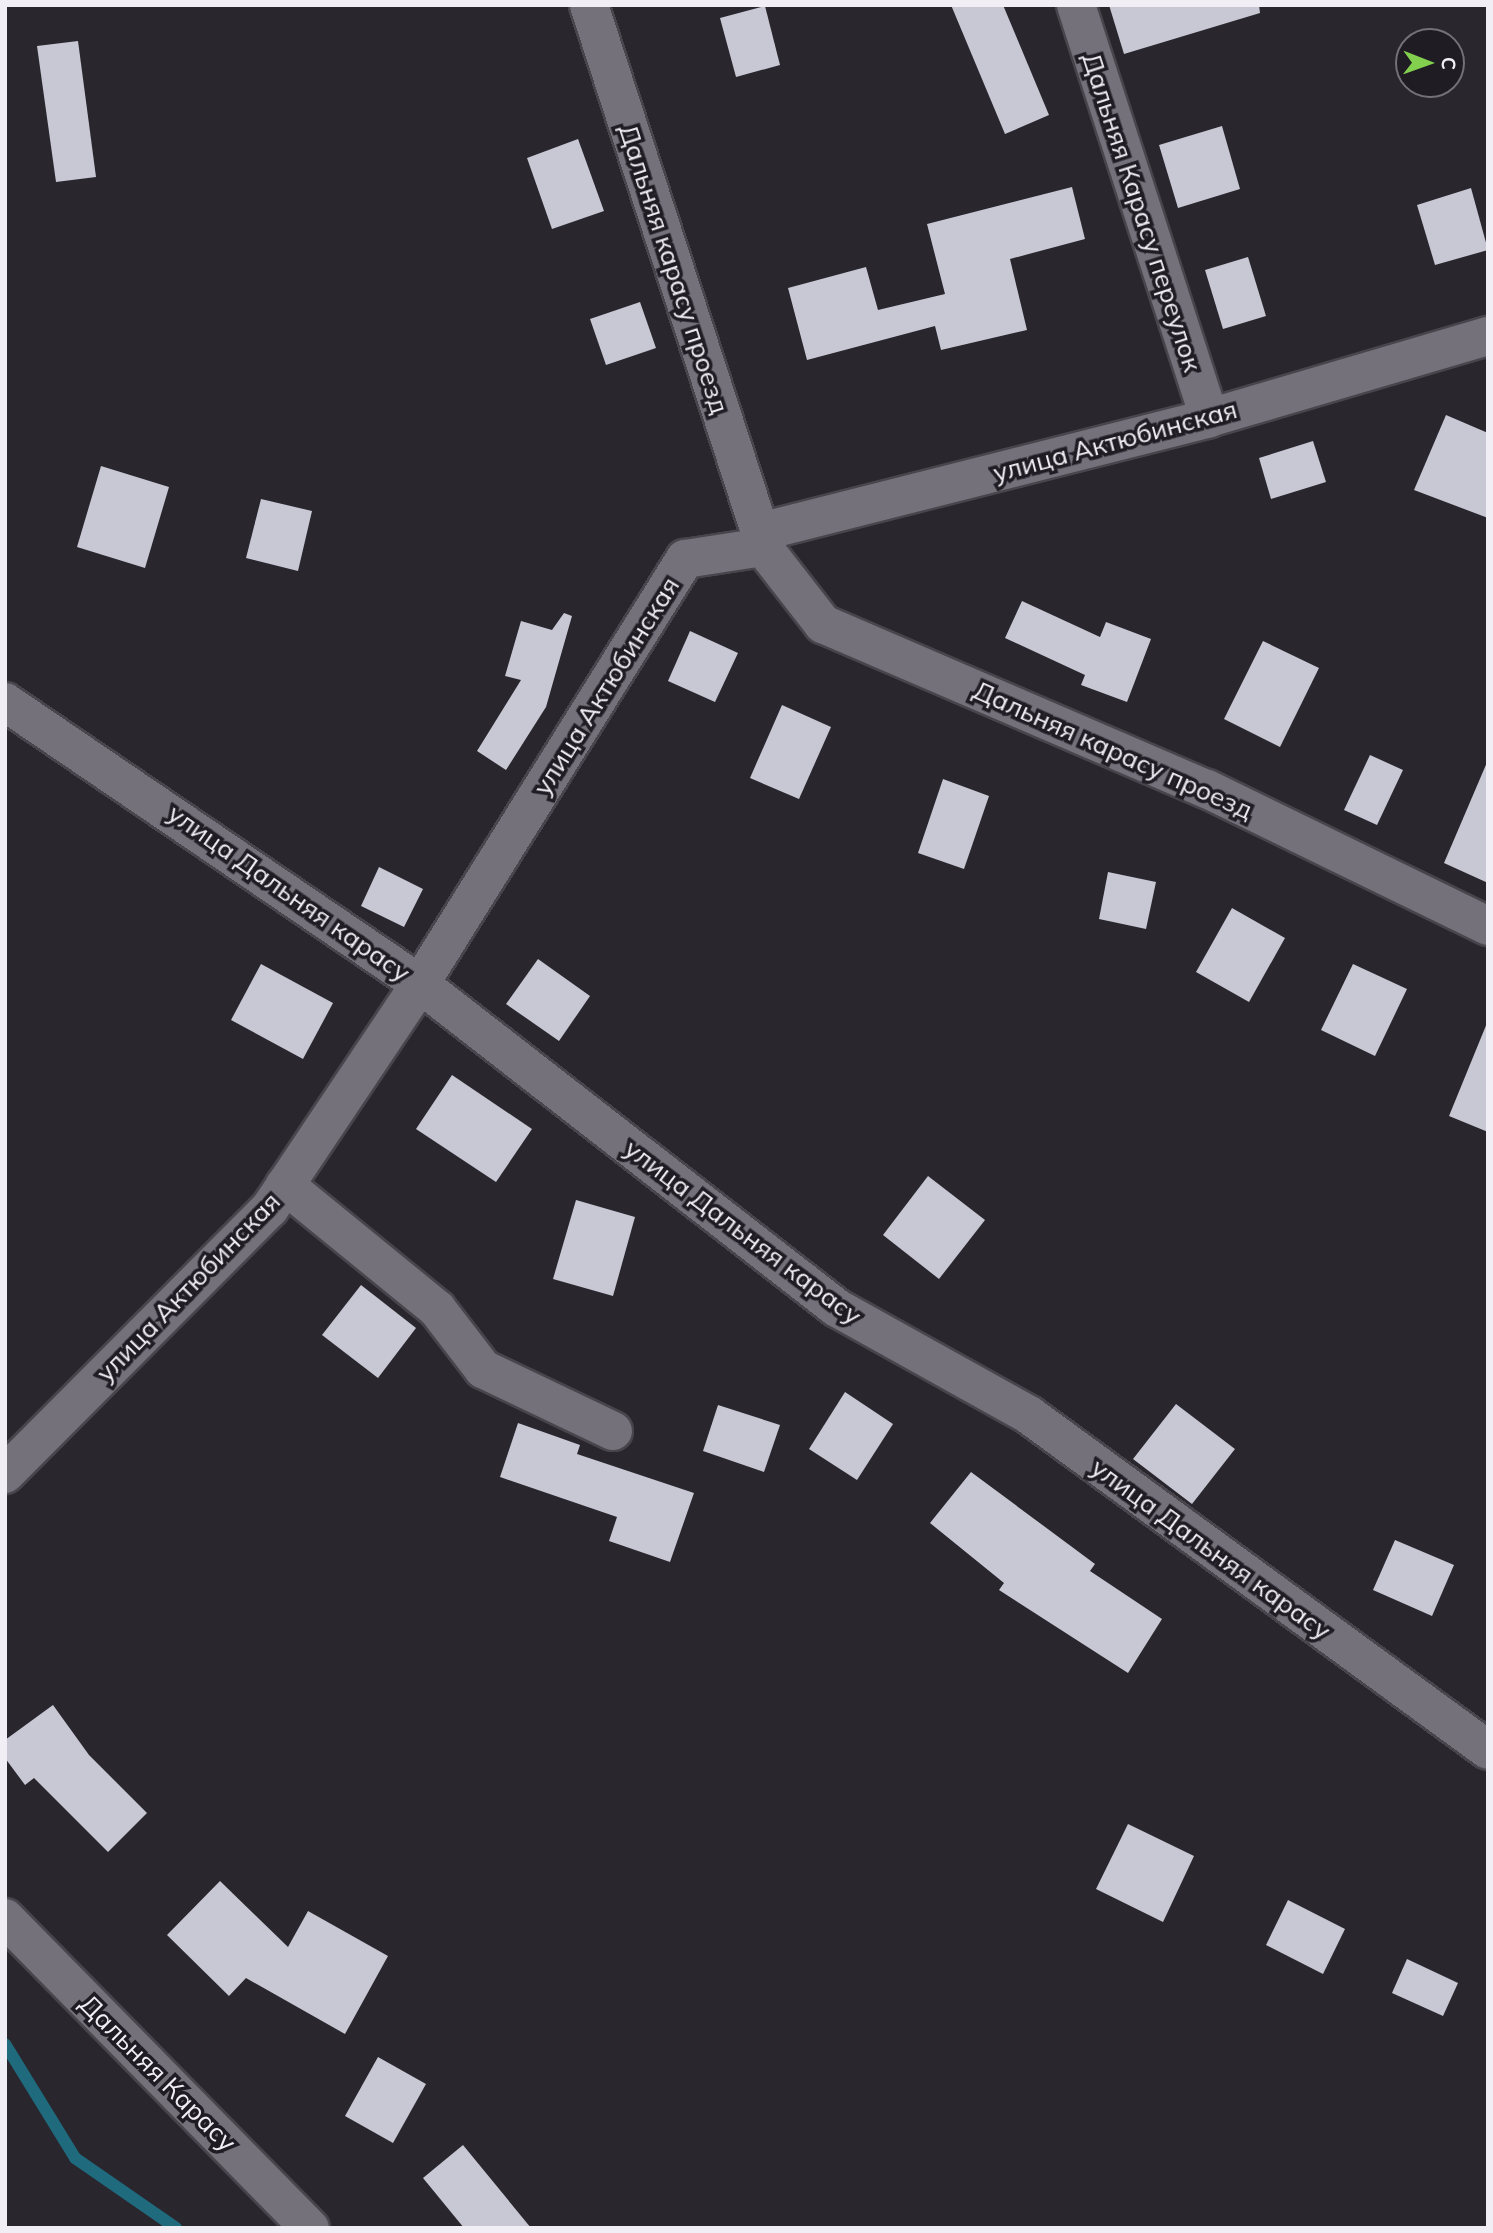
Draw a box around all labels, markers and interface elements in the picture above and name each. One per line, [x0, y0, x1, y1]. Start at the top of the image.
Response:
north arrow [1395, 28, 1465, 98]
street label: Дальняя Карасу переулок [1076, 49, 1208, 375]
text: С [1437, 57, 1461, 70]
street label: Дальняя карасу проезд [612, 120, 736, 418]
street label: улица Актюбинская [990, 393, 1240, 489]
street label: улица Актюбинская [526, 571, 686, 801]
street label: Дальняя карасу проезд [968, 674, 1258, 826]
street label: улица Дальняя карасу [162, 797, 416, 989]
street label: улица Дальняя карасу [618, 1133, 868, 1331]
street label: улица Актюбинская [89, 1186, 287, 1388]
street label: улица Дальняя карасу [1085, 1452, 1337, 1646]
street label: Дальняя Карасу [73, 1988, 243, 2158]

